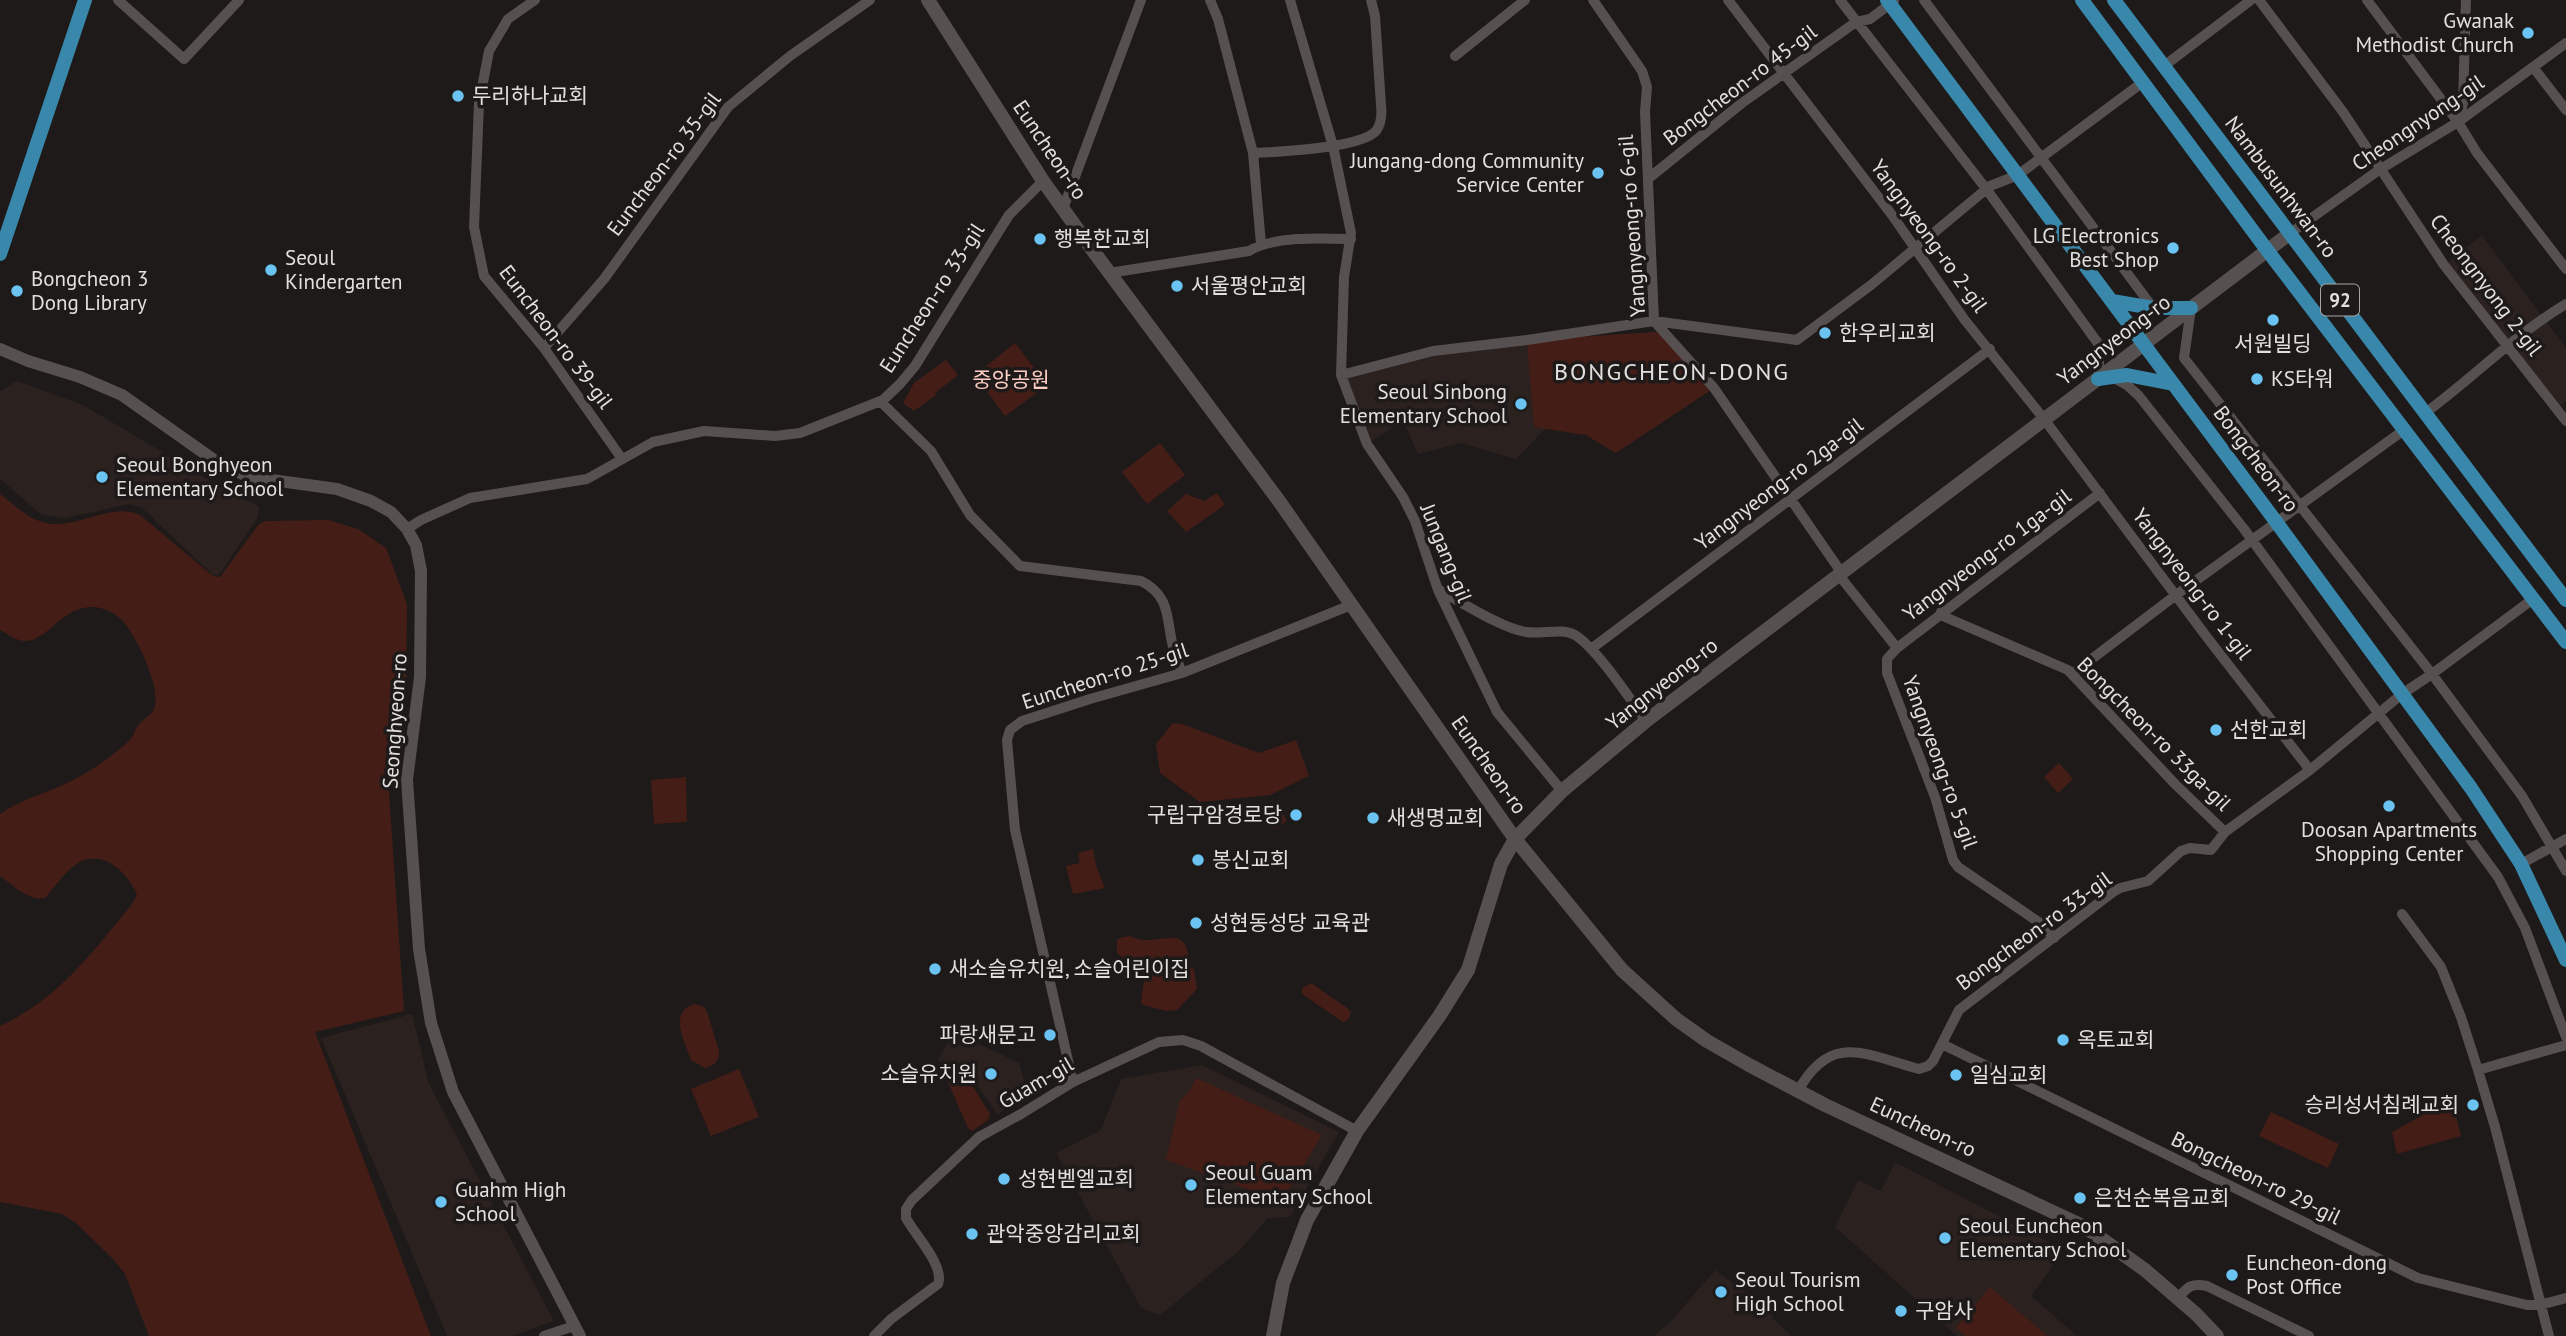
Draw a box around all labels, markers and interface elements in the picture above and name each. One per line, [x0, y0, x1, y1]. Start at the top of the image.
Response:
place label: Gwanak Methodist Church [2355, 7, 2514, 58]
street label: Bongcheon-ro 45-gil [1658, 18, 1822, 151]
marker: Gwanak Methodist Church [2520, 25, 2536, 41]
street label: Cheongnyong-gil [2347, 68, 2489, 177]
place label: 두리하나교회 [472, 82, 588, 109]
street label: Euncheon-ro 35-gil [601, 86, 727, 241]
marker: 두리하나교회 [450, 88, 466, 104]
street label: Euncheon-ro [1007, 95, 1094, 205]
street label: Nambusunhwan-ro [2219, 110, 2344, 263]
street label: Yangnyeong-ro 6-gil [1612, 134, 1651, 318]
place label: Jungang-dong Community Service Center [1349, 147, 1584, 198]
street label: Yangnyeong-ro 2-gil [1865, 154, 1994, 317]
marker: Jungang-dong Community Service Center [1590, 165, 1606, 181]
street label: Cheongnyong 2-gil [2424, 208, 2549, 361]
street label: Euncheon-ro 33-gil [873, 218, 990, 378]
place label: LG Electronics Best Shop [2033, 222, 2159, 273]
place label: 행복한교회 [1054, 225, 1151, 252]
marker: 행복한교회 [1032, 231, 1048, 247]
marker: LG Electronics Best Shop [2165, 240, 2181, 256]
place label: Seoul Kindergarten [285, 244, 403, 295]
street label: Euncheon-ro 39-gil [493, 259, 619, 414]
marker: Seoul Kindergarten [263, 262, 279, 278]
place label: Bongcheon 3 Dong Library [31, 265, 148, 316]
place label: 서울평안교회 [1191, 272, 1307, 299]
marker: 서울평안교회 [1169, 278, 1185, 294]
marker: Bongcheon 3 Dong Library [9, 283, 25, 299]
road number: 92 [2321, 284, 2359, 316]
street label: Yangnyeong-ro [2052, 288, 2176, 391]
marker: 서원빌딩 [2265, 312, 2281, 328]
place label: 한우리교회 [1839, 319, 1936, 346]
marker: 한우리교회 [1817, 325, 1833, 341]
place label: 서원빌딩 [2234, 330, 2312, 357]
district label: BONGCHEON-DONG [1554, 356, 1790, 387]
place label: KS타워 [2271, 365, 2334, 392]
park label: 중앙공원 [972, 366, 1050, 393]
marker: KS타워 [2249, 371, 2265, 387]
place label: Seoul Sinbong Elementary School [1340, 378, 1507, 429]
marker: Seoul Sinbong Elementary School [1513, 396, 1529, 412]
street label: Bongcheon-ro [2208, 400, 2305, 517]
street label: Yangnyeong-ro 2ga-gil [1689, 411, 1868, 556]
place label: Seoul Bonghyeon Elementary School [116, 451, 283, 502]
marker: Seoul Bonghyeon Elementary School [94, 469, 110, 485]
street label: Yangnyeong-ro 1ga-gil [1897, 482, 2076, 627]
street label: Jungang-gil [1414, 499, 1478, 606]
street label: Yangnyeong-ro 1-gil [2127, 503, 2258, 665]
street label: Yangnyeong-ro [1600, 631, 1723, 736]
street label: Euncheon-ro 25-gil [1018, 636, 1191, 715]
street label: Bongcheon-ro 33ga-gil [2072, 651, 2237, 816]
street label: Seonghyeon-ro [376, 652, 413, 790]
street label: Yangnyeong-ro 5-gil [1897, 671, 1984, 852]
street label: Euncheon-ro [1446, 710, 1533, 819]
place label: 선한교회 [2230, 716, 2307, 743]
marker: 선한교회 [2208, 722, 2224, 738]
marker: Doosan Apartments Shopping Center [2381, 798, 2397, 814]
place label: 구립구암경로당 [1147, 801, 1282, 828]
place label: 새생명교회 [1387, 804, 1484, 831]
marker: 구립구암경로당 [1288, 807, 1304, 823]
marker: 새생명교회 [1365, 810, 1381, 826]
place label: Doosan Apartments Shopping Center [2301, 816, 2477, 867]
place label: 봉신교회 [1212, 846, 1289, 873]
marker: 봉신교회 [1190, 852, 1206, 868]
street label: Bongcheon-ro 33-gil [1951, 865, 2117, 996]
place label: 성현동성당 교육관 [1210, 909, 1370, 936]
marker: 성현동성당 교육관 [1188, 915, 1204, 931]
place label: 새소슬유치원, 소슬어린이집 [949, 955, 1190, 982]
marker: 새소슬유치원, 소슬어린이집 [927, 961, 943, 977]
place label: 파랑새문고 [939, 1021, 1036, 1048]
place label: 옥토교회 [2077, 1026, 2154, 1053]
marker: 파랑새문고 [1042, 1027, 1058, 1043]
marker: 옥토교회 [2055, 1032, 2071, 1048]
street label: Guam-gil [993, 1050, 1078, 1115]
place label: 소슬유치원 [880, 1060, 977, 1087]
place label: 일심교회 [1970, 1061, 2047, 1088]
marker: 소슬유치원 [983, 1066, 999, 1082]
marker: 일심교회 [1948, 1067, 1964, 1083]
street label: Euncheon-ro [1866, 1090, 1981, 1163]
place label: 승리성서침례교회 [2304, 1091, 2459, 1118]
marker: 승리성서침례교회 [2465, 1097, 2481, 1113]
street label: Bongcheon-ro 29-gil [2167, 1125, 2345, 1230]
place label: Seoul Guam Elementary School [1205, 1159, 1372, 1210]
place label: 성현벧엘교회 [1018, 1165, 1134, 1192]
marker: 성현벧엘교회 [996, 1171, 1012, 1187]
place label: Guahm High School [455, 1176, 566, 1227]
marker: Seoul Guam Elementary School [1183, 1177, 1199, 1193]
place label: 은천순복음교회 [2094, 1184, 2229, 1211]
marker: 은천순복음교회 [2072, 1190, 2088, 1206]
marker: Guahm High School [433, 1194, 449, 1210]
place label: Seoul Euncheon Elementary School [1959, 1212, 2126, 1263]
place label: 관악중앙감리교회 [986, 1220, 1141, 1247]
marker: 관악중앙감리교회 [964, 1226, 980, 1242]
marker: Seoul Euncheon Elementary School [1937, 1230, 1953, 1246]
place label: Euncheon-dong Post Office [2246, 1249, 2387, 1300]
place label: Seoul Tourism High School [1735, 1266, 1860, 1317]
marker: Euncheon-dong Post Office [2224, 1267, 2240, 1283]
marker: Seoul Tourism High School [1713, 1284, 1729, 1300]
place label: 구암사 [1915, 1297, 1973, 1324]
marker: 구암사 [1893, 1303, 1909, 1319]

